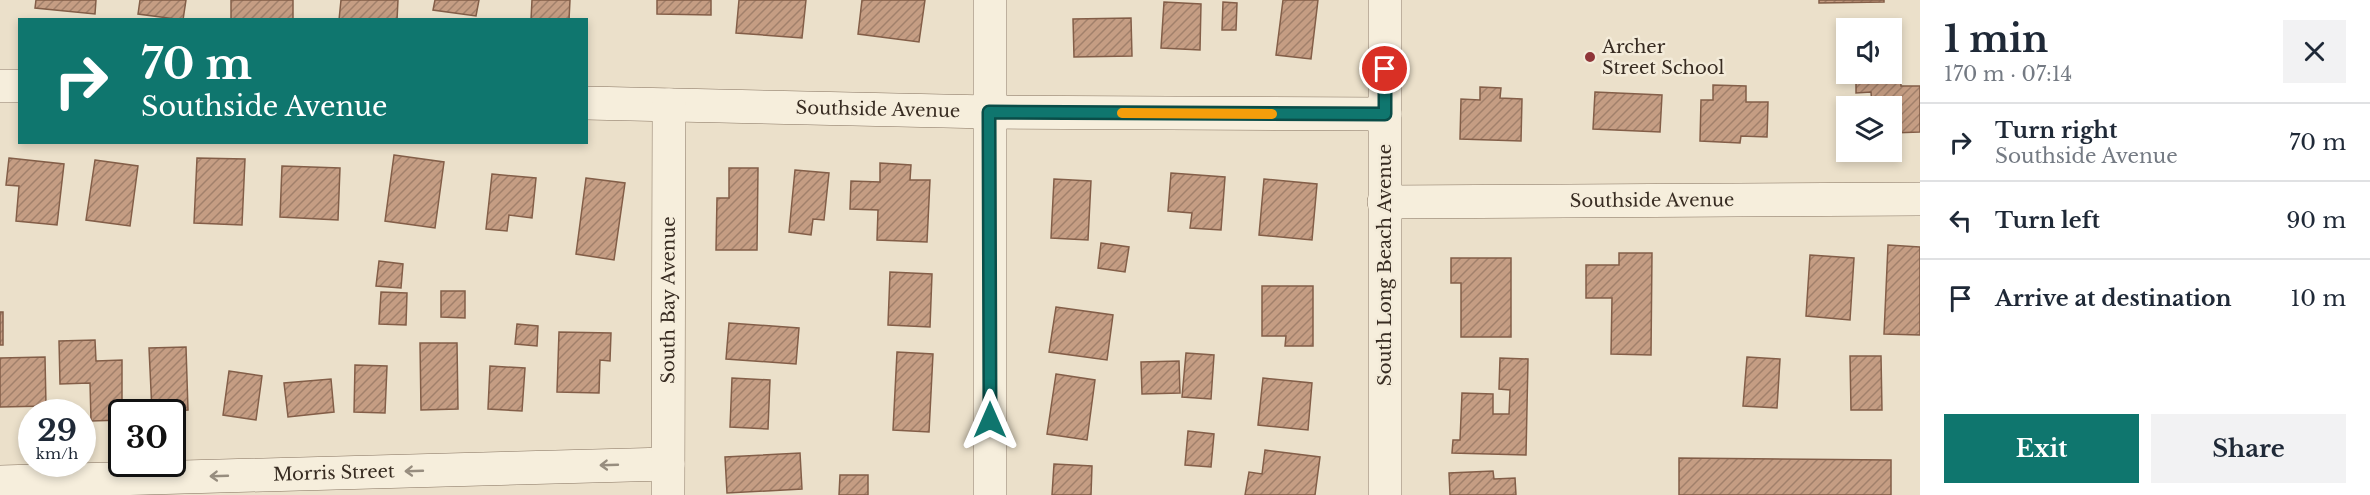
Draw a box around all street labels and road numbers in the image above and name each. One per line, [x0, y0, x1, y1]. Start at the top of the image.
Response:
street label: Southside Avenue [795, 97, 960, 122]
street label: South Long Beach Avenue [1374, 144, 1396, 386]
street label: Southside Avenue [1570, 189, 1734, 212]
street label: South Bay Avenue [657, 216, 680, 384]
street label: Morris Street [273, 460, 395, 486]

